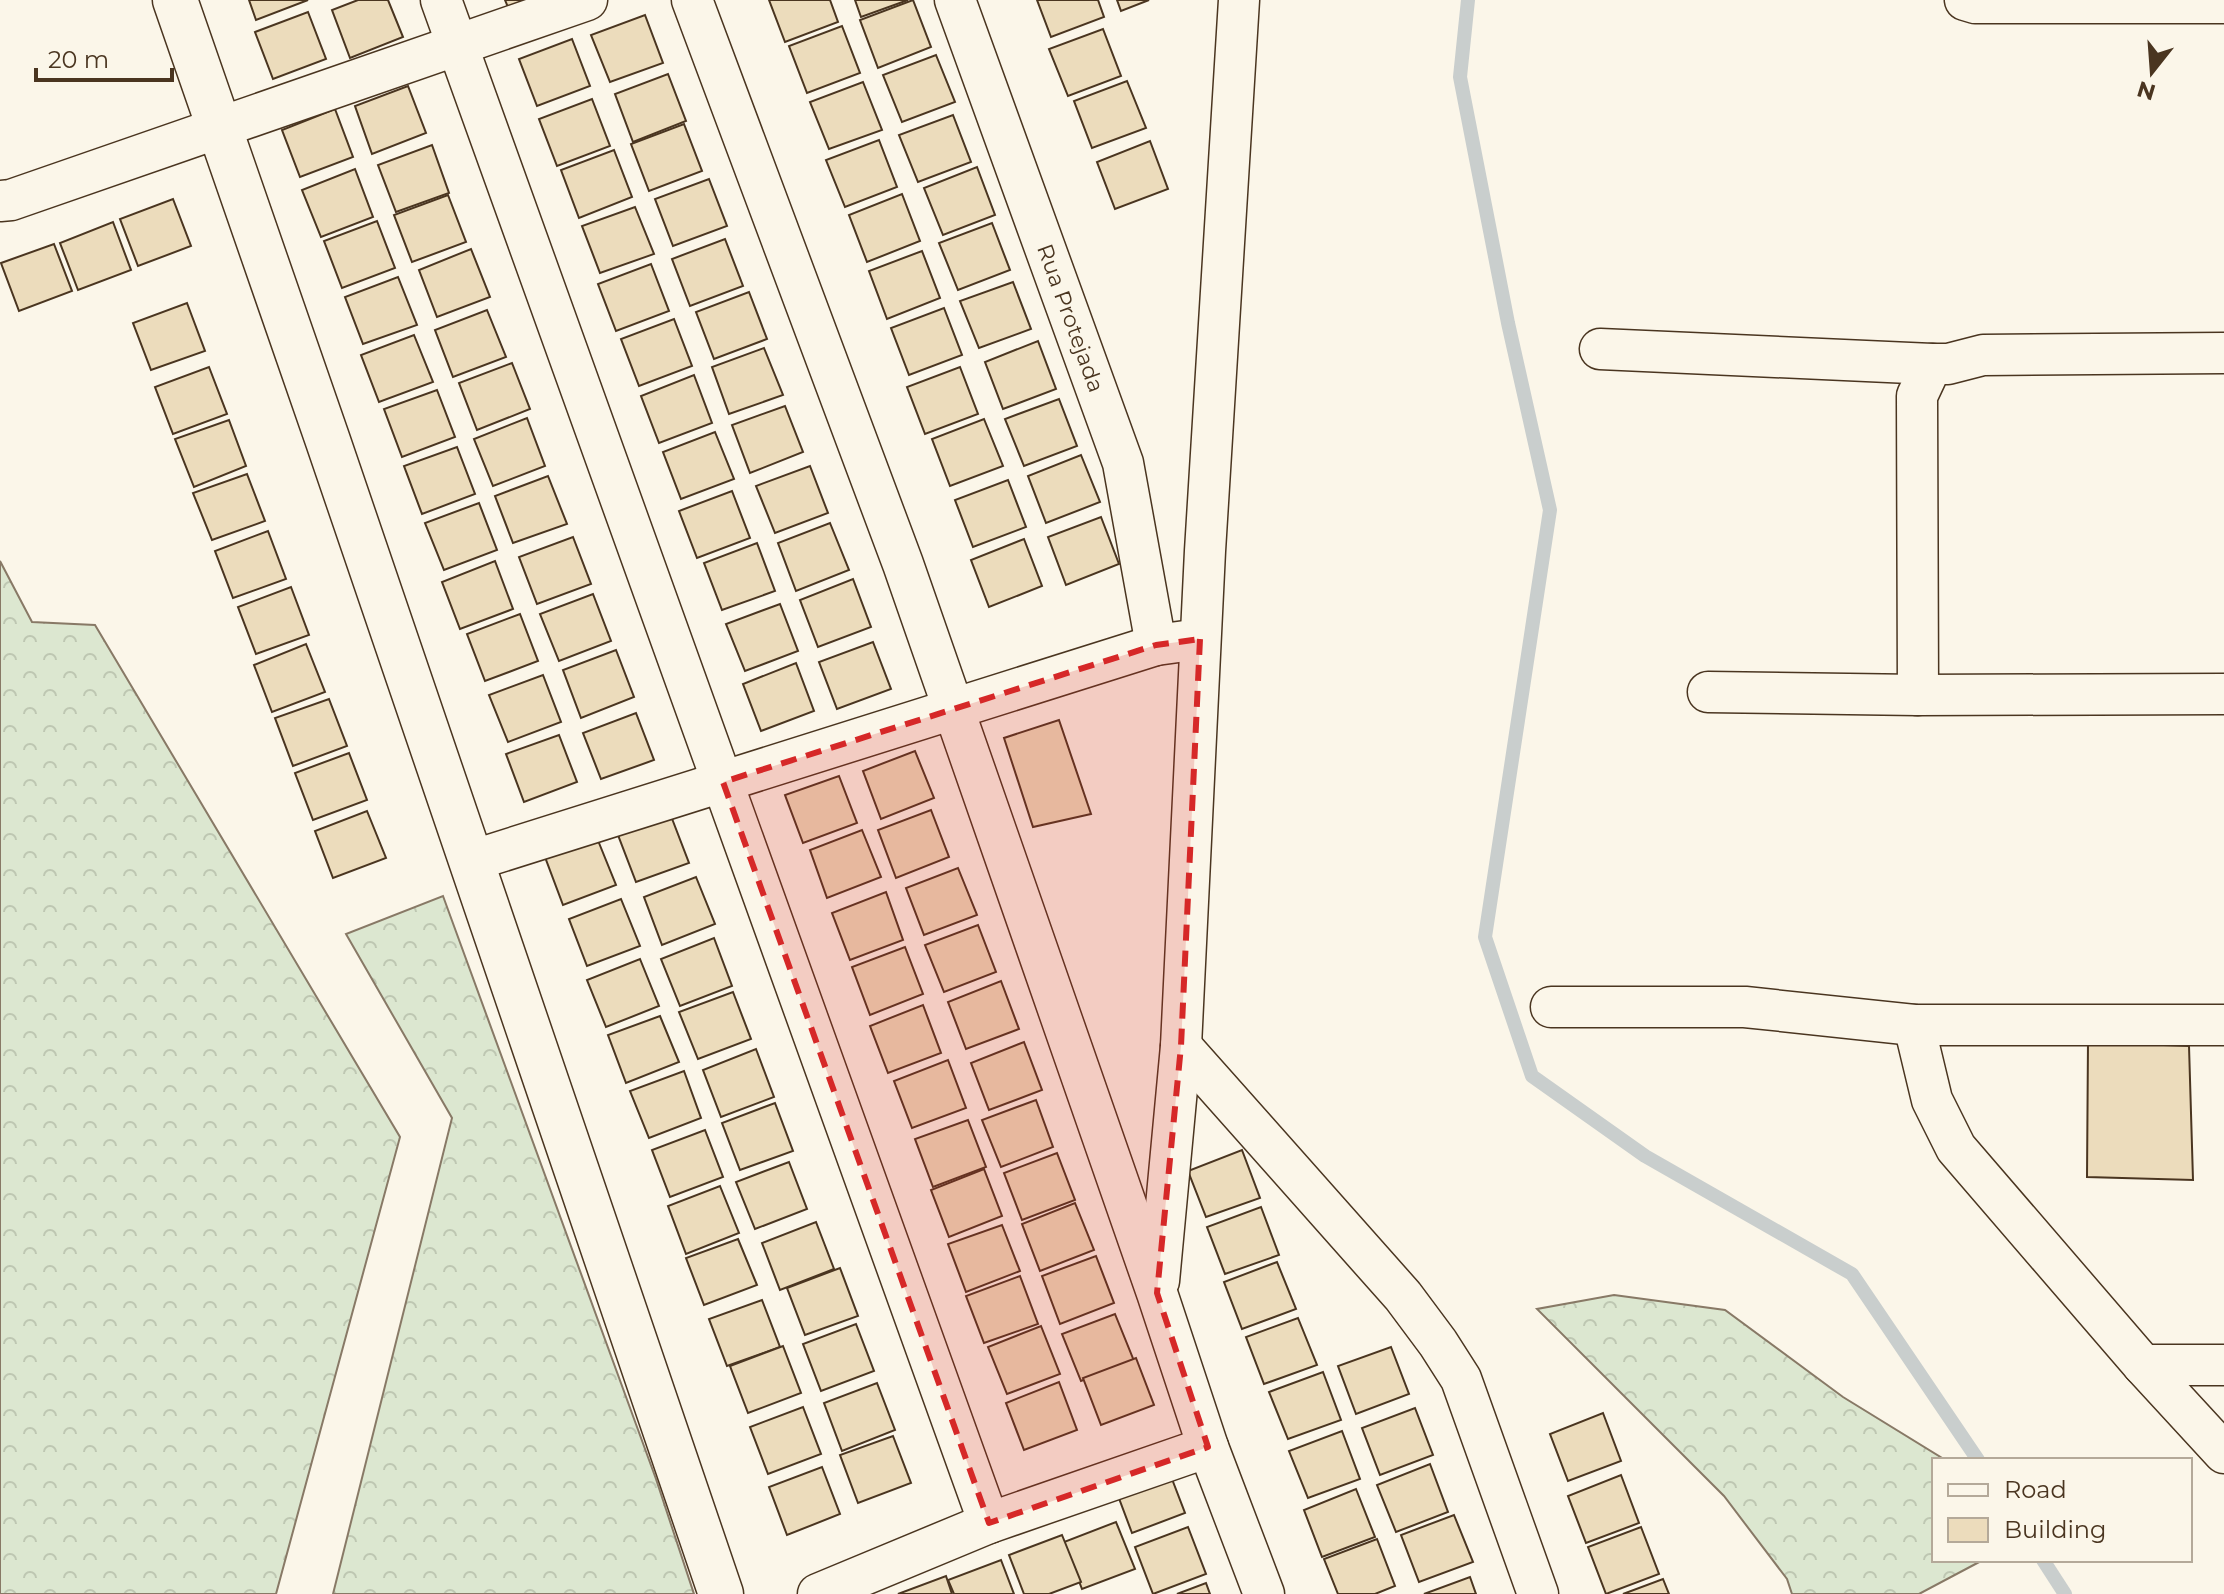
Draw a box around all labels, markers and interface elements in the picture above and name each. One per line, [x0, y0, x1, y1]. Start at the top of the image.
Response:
scale bar [36, 32, 172, 82]
north arrow [2112, 32, 2192, 112]
text: 20 m [48, 45, 109, 74]
text: N [2134, 75, 2159, 106]
street label: Rua Protejada [1031, 240, 1110, 396]
legend [1932, 1458, 2192, 1562]
text: Road [2004, 1475, 2067, 1504]
text: Building [2004, 1515, 2107, 1544]

